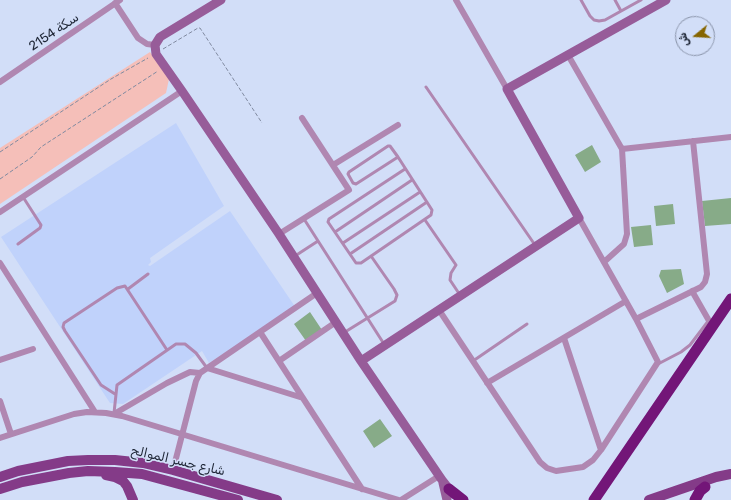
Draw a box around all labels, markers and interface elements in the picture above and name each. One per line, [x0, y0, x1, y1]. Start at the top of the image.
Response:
street label: سكة 2154 [26, 10, 82, 54]
north arrow [675, 16, 715, 56]
text: ش [676, 31, 692, 48]
street label: شارع جسر الموالح [129, 443, 227, 479]

